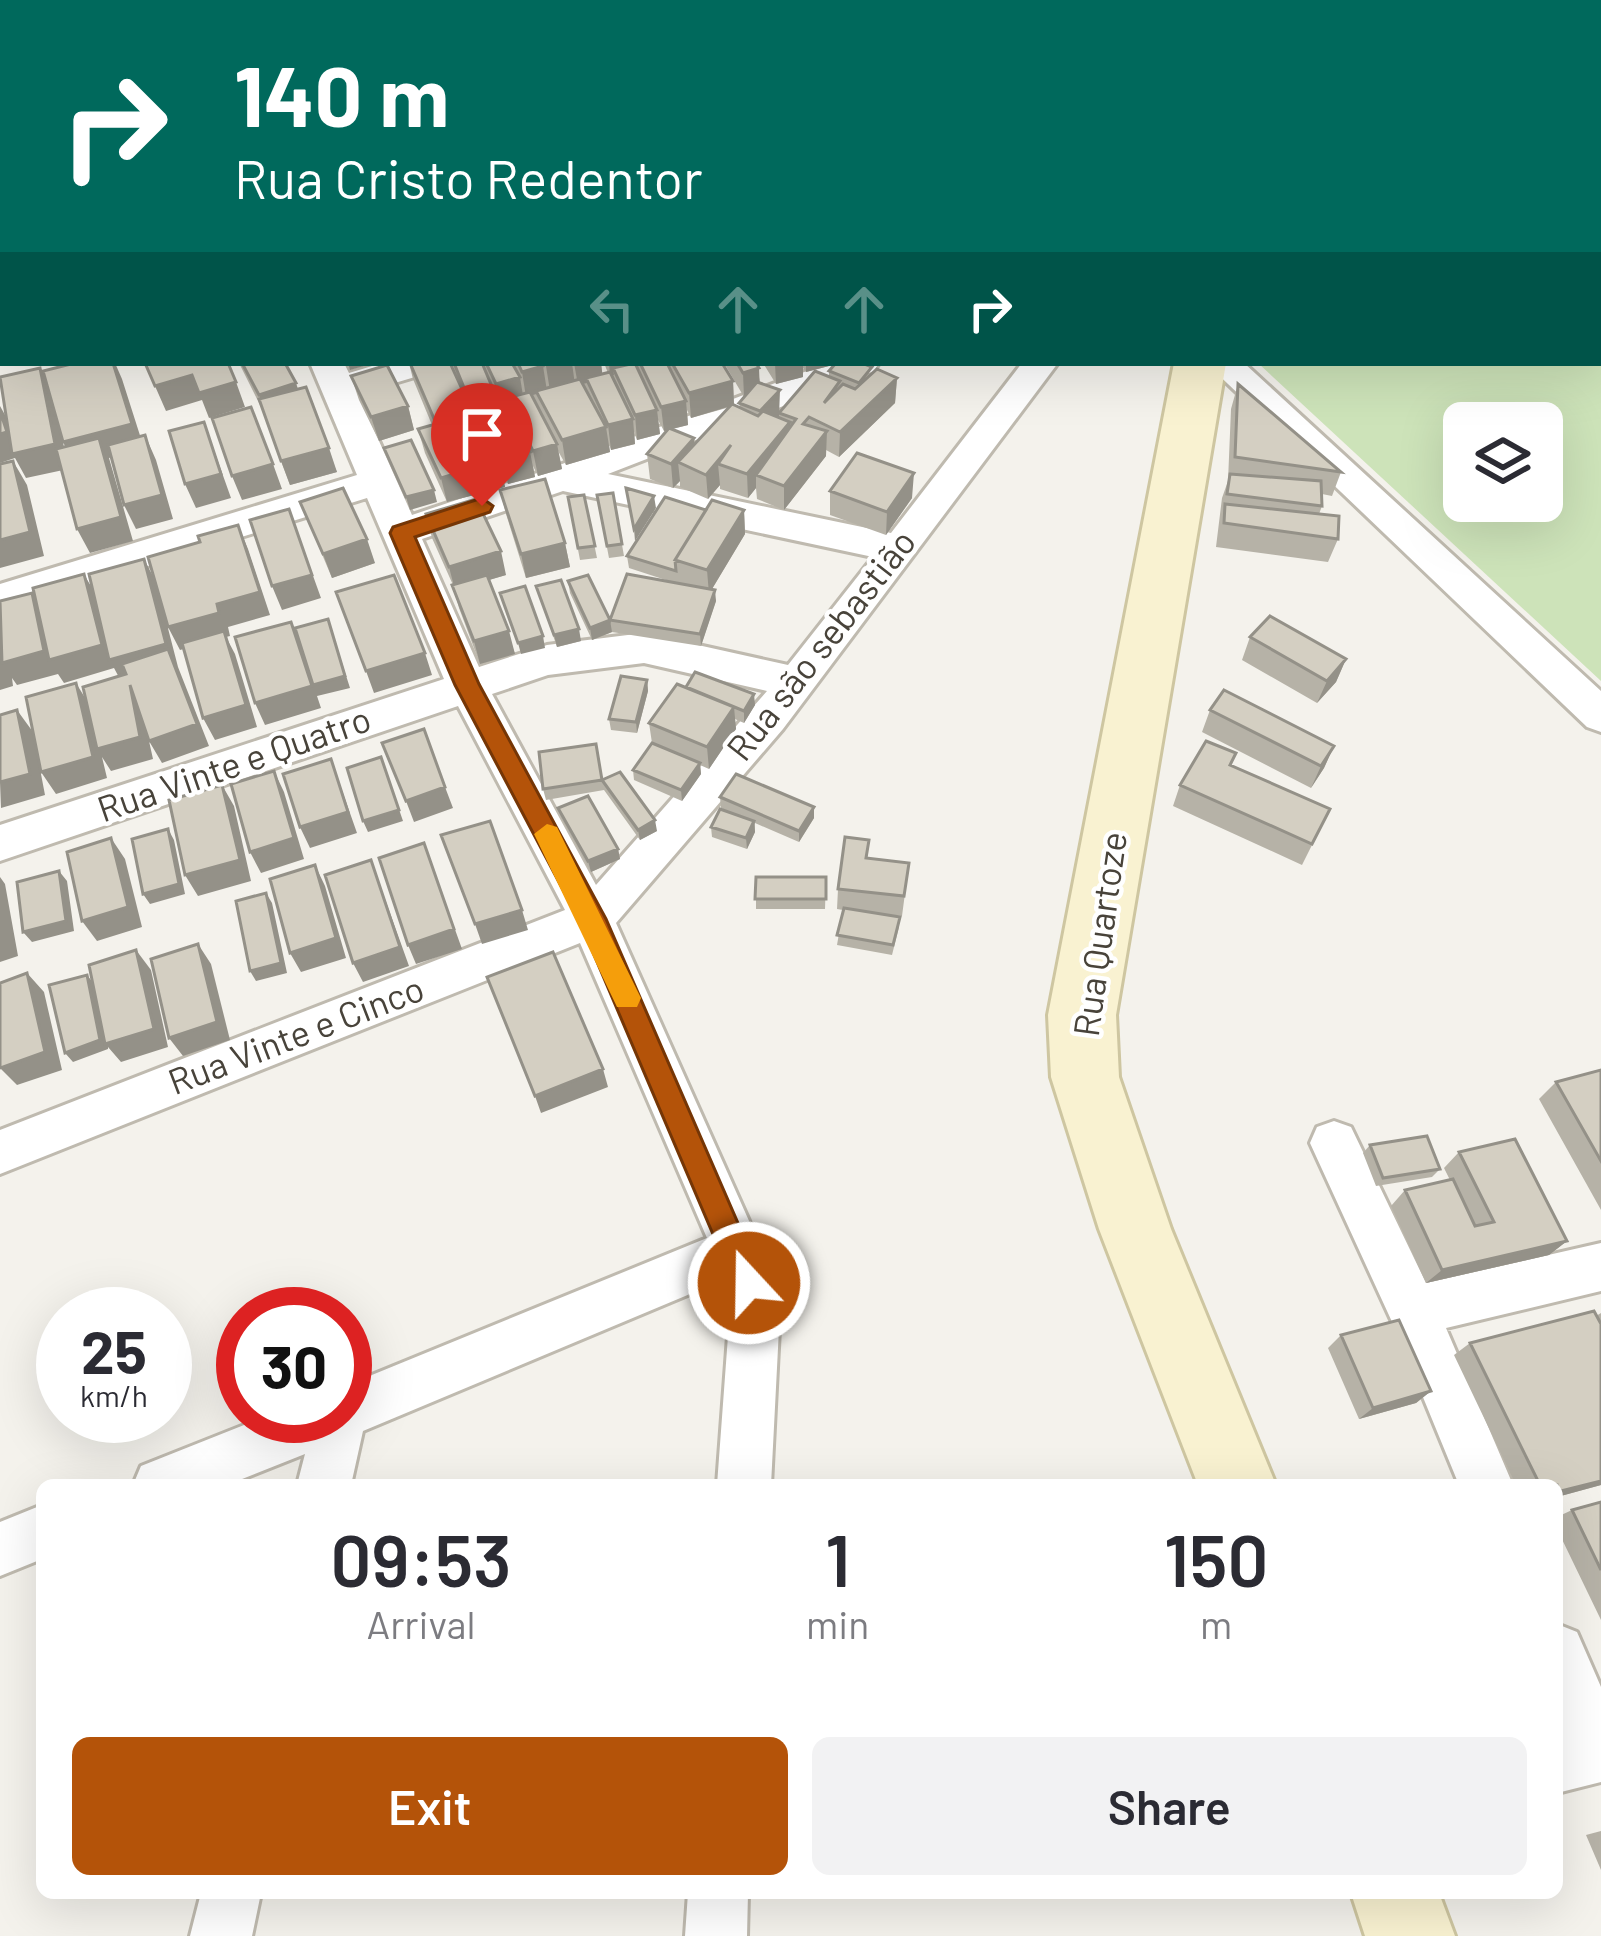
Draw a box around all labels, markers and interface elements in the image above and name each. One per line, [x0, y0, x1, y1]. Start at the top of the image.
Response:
text: 140 m [234, 43, 449, 144]
icon: right [36, 48, 192, 204]
text: Rua Cristo Redentor [234, 145, 703, 210]
icon: left [579, 276, 645, 342]
icon: ahead [705, 276, 771, 342]
icon: ahead [831, 276, 897, 342]
icon: right [957, 276, 1023, 342]
pin [431, 383, 533, 506]
icon: arrive [449, 401, 515, 467]
map controls [1443, 402, 1563, 522]
button: layers [1443, 402, 1563, 522]
street label: Rua são sebastião [716, 520, 923, 768]
street label: Rua Vinte e Quatro [91, 696, 376, 829]
street label: Rua Quartoze [1063, 829, 1134, 1039]
street label: Rua Vinte e Cinco [162, 965, 429, 1102]
position arrow [686, 1220, 812, 1346]
speed limit sign: 30 [216, 1287, 372, 1443]
text: 25 [81, 1314, 147, 1386]
text: km/h [80, 1377, 148, 1413]
text: 09:53 [331, 1515, 511, 1601]
text: 1 [825, 1515, 850, 1601]
text: 150 [1164, 1515, 1268, 1601]
text: Arrival [367, 1600, 476, 1647]
text: min [806, 1600, 869, 1647]
text: m [1200, 1600, 1232, 1647]
button: Exit [72, 1737, 788, 1875]
button: Share [812, 1737, 1527, 1875]

